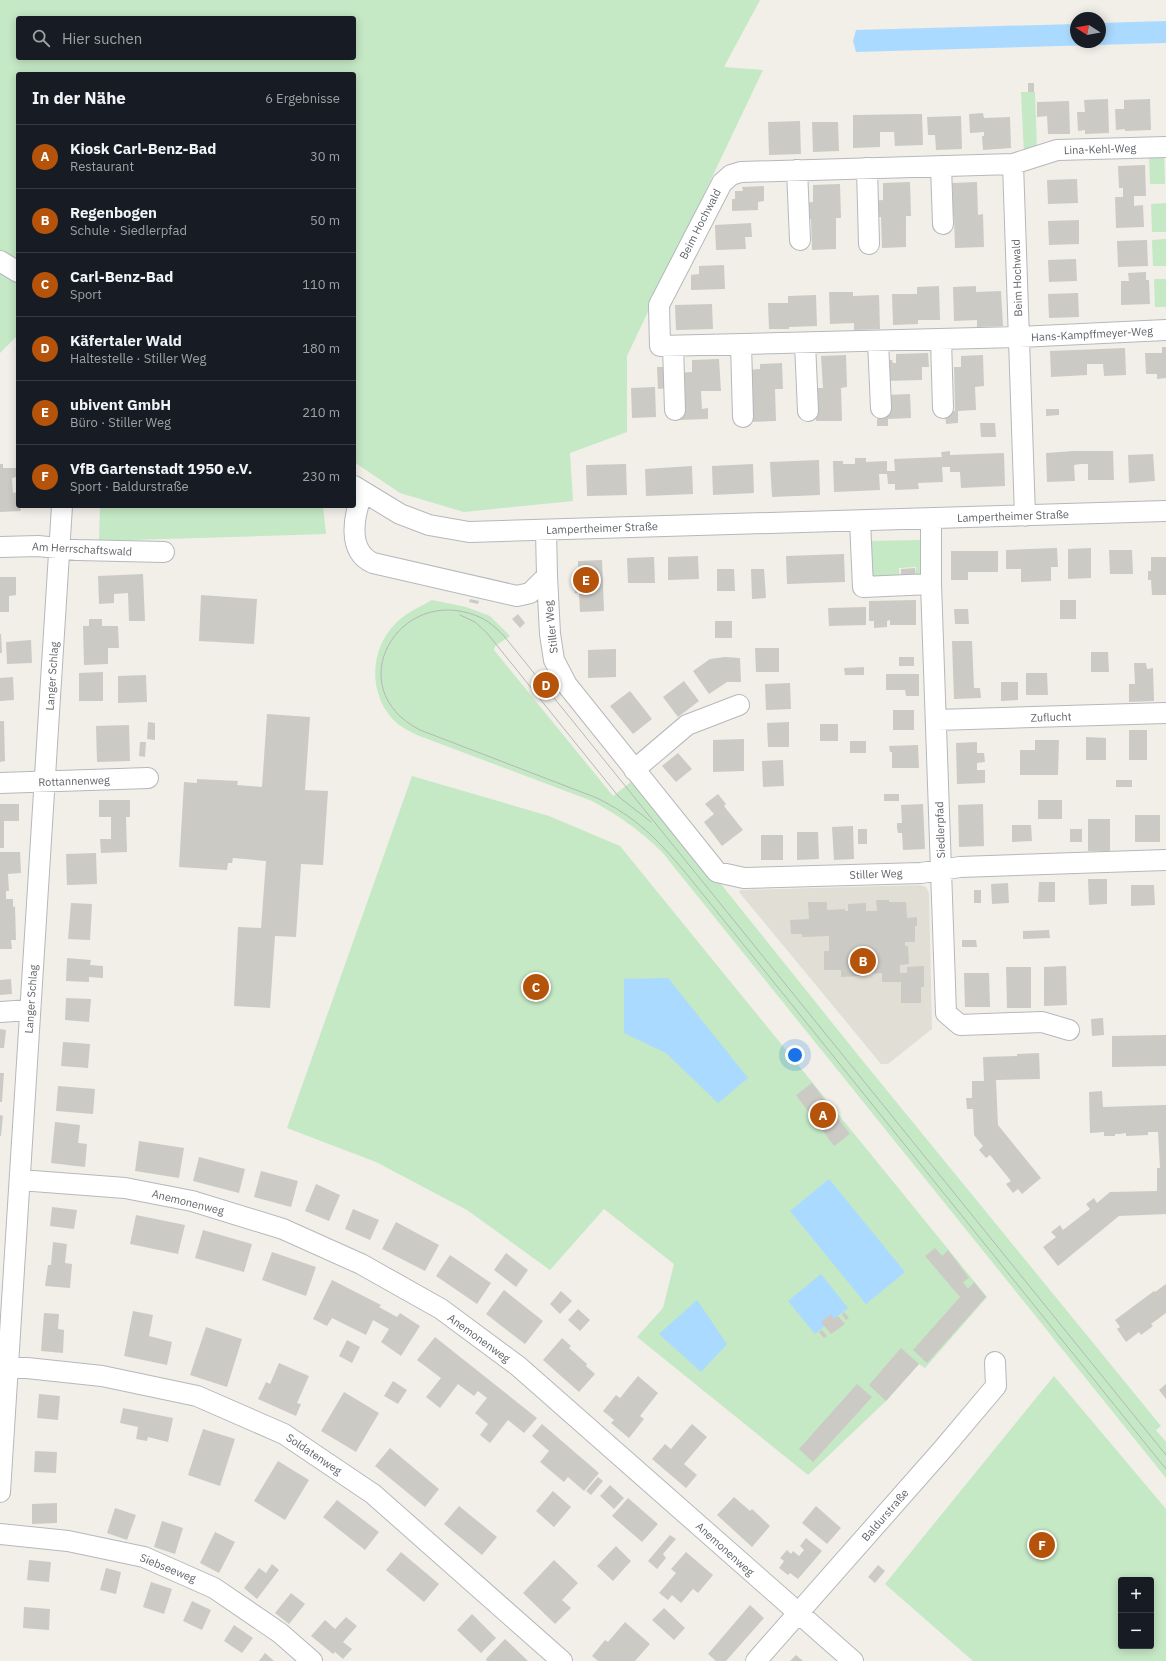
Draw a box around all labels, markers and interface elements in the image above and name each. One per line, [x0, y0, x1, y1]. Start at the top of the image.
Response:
north arrow [1070, 12, 1106, 48]
search box [16, 16, 356, 60]
icon: search [30, 27, 52, 49]
text: Hier suchen [62, 29, 142, 48]
text: In der Nähe [32, 87, 126, 109]
text: 6 Ergebnisse [265, 90, 340, 107]
text: Kiosk Carl-Benz-Bad [70, 139, 216, 158]
street label: Lina-Kehl-Weg [1064, 141, 1137, 157]
text: A [41, 148, 49, 165]
text: 30 m [310, 148, 340, 165]
text: Restaurant [70, 158, 134, 175]
street label: Beim Hochwald [676, 186, 724, 262]
text: Regenbogen [70, 203, 157, 222]
text: B [41, 212, 49, 229]
text: 50 m [310, 212, 340, 229]
text: Schule · Siedlerpfad [70, 222, 187, 239]
street label: Beim Hochwald [1009, 239, 1025, 317]
text: Carl-Benz-Bad [70, 267, 173, 286]
text: C [41, 276, 49, 293]
text: 110 m [302, 276, 340, 293]
text: Sport [70, 286, 102, 303]
street label: Hans-Kampffmeyer-Weg [1031, 324, 1153, 344]
text: Käfertaler Wald [70, 331, 182, 350]
text: D [40, 340, 50, 357]
text: 180 m [302, 340, 340, 357]
text: Haltestelle · Stiller Weg [70, 350, 206, 367]
text: ubivent GmbH [70, 395, 171, 414]
text: E [41, 404, 49, 421]
text: 210 m [302, 404, 340, 421]
text: Büro · Stiller Weg [70, 414, 171, 431]
text: VfB Gartenstadt 1950 e.V. [70, 459, 252, 478]
text: F [41, 468, 49, 485]
text: 230 m [302, 468, 340, 485]
text: Sport · Baldurstraße [70, 478, 189, 495]
street label: Lampertheimer Straße [957, 507, 1069, 525]
street label: Lampertheimer Straße [546, 519, 658, 537]
street label: Am Herrschaftswald [31, 539, 133, 559]
pin: E [573, 565, 599, 595]
street label: Stiller Weg [541, 600, 561, 654]
street label: Langer Schlag [43, 641, 61, 711]
pin: D [533, 670, 559, 700]
street label: Zuflucht [1030, 709, 1072, 725]
street label: Rottannenweg [38, 773, 110, 789]
street label: Siedlerpfad [932, 801, 948, 859]
street label: Stiller Weg [849, 866, 903, 882]
pin: B [850, 946, 876, 976]
street label: Langer Schlag [22, 964, 40, 1034]
pin: C [523, 972, 549, 1002]
your location [785, 1045, 805, 1065]
pin: A [810, 1100, 836, 1130]
street label: Anemonenweg [150, 1186, 226, 1218]
street label: Anemonenweg [445, 1311, 513, 1365]
street label: Soldatenweg [284, 1430, 345, 1478]
street label: Baldurstraße [858, 1486, 912, 1544]
street label: Anemonenweg [693, 1519, 757, 1579]
pin: F [1029, 1530, 1055, 1560]
street label: Siebseeweg [138, 1550, 198, 1586]
map controls [1118, 1577, 1154, 1649]
button: + [1118, 1577, 1154, 1613]
button: − [1118, 1613, 1154, 1649]

